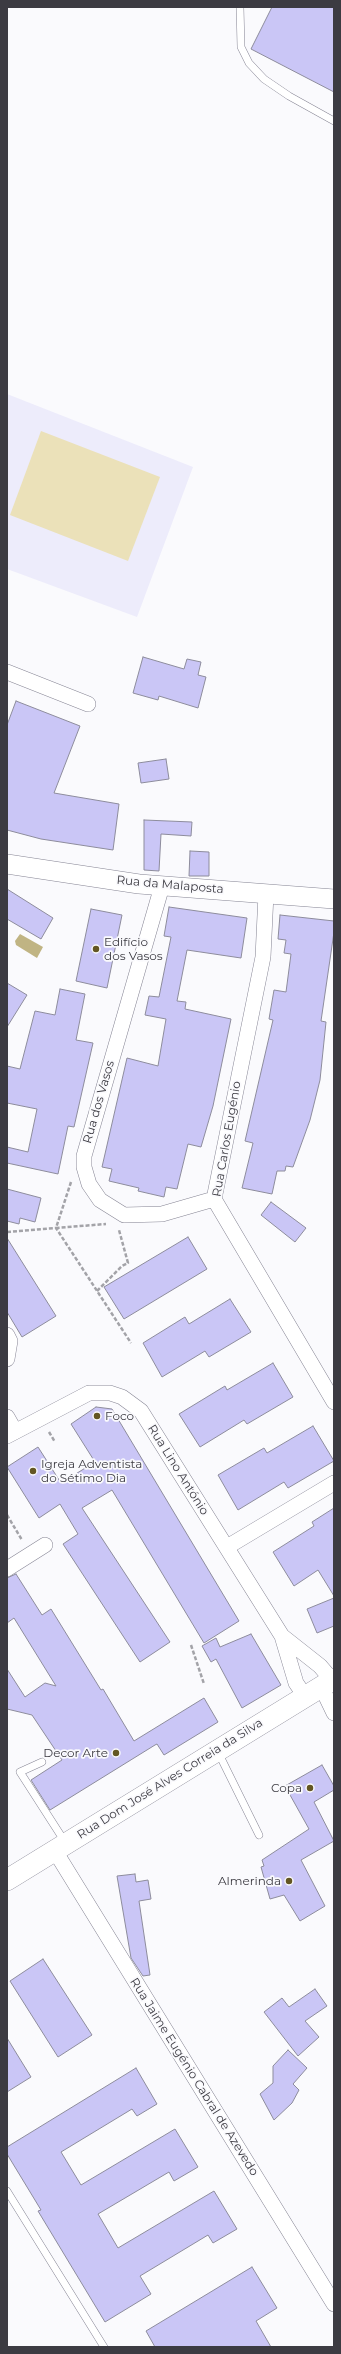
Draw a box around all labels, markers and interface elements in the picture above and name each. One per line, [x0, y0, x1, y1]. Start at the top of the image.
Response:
street label: Rua da Malaposta [116, 873, 224, 897]
place label: Edifício dos Vasos [104, 935, 163, 963]
marker: Edifício dos Vasos [91, 944, 101, 954]
street label: Rua dos Vasos [80, 1059, 118, 1145]
street label: Rua Carlos Eugénio [210, 1080, 244, 1198]
place label: Foco [105, 1409, 134, 1423]
marker: Foco [92, 1411, 102, 1421]
street label: Rua Lino António [144, 1422, 212, 1518]
place label: Igreja Adventista do Sétimo Dia [41, 1457, 142, 1485]
marker: Igreja Adventista do Sétimo Dia [28, 1466, 38, 1476]
street label: Rua Dom José Alves Correia da Silva [75, 1716, 265, 1842]
place label: Decor Arte [43, 1746, 108, 1760]
marker: Decor Arte [111, 1748, 121, 1758]
place label: Copa [271, 1781, 302, 1795]
marker: Copa [305, 1783, 315, 1793]
place label: Almerinda [218, 1874, 281, 1888]
marker: Almerinda [284, 1876, 294, 1886]
street label: Rua Jaime Eugénio Cabral de Azevedo [127, 1975, 261, 2179]

